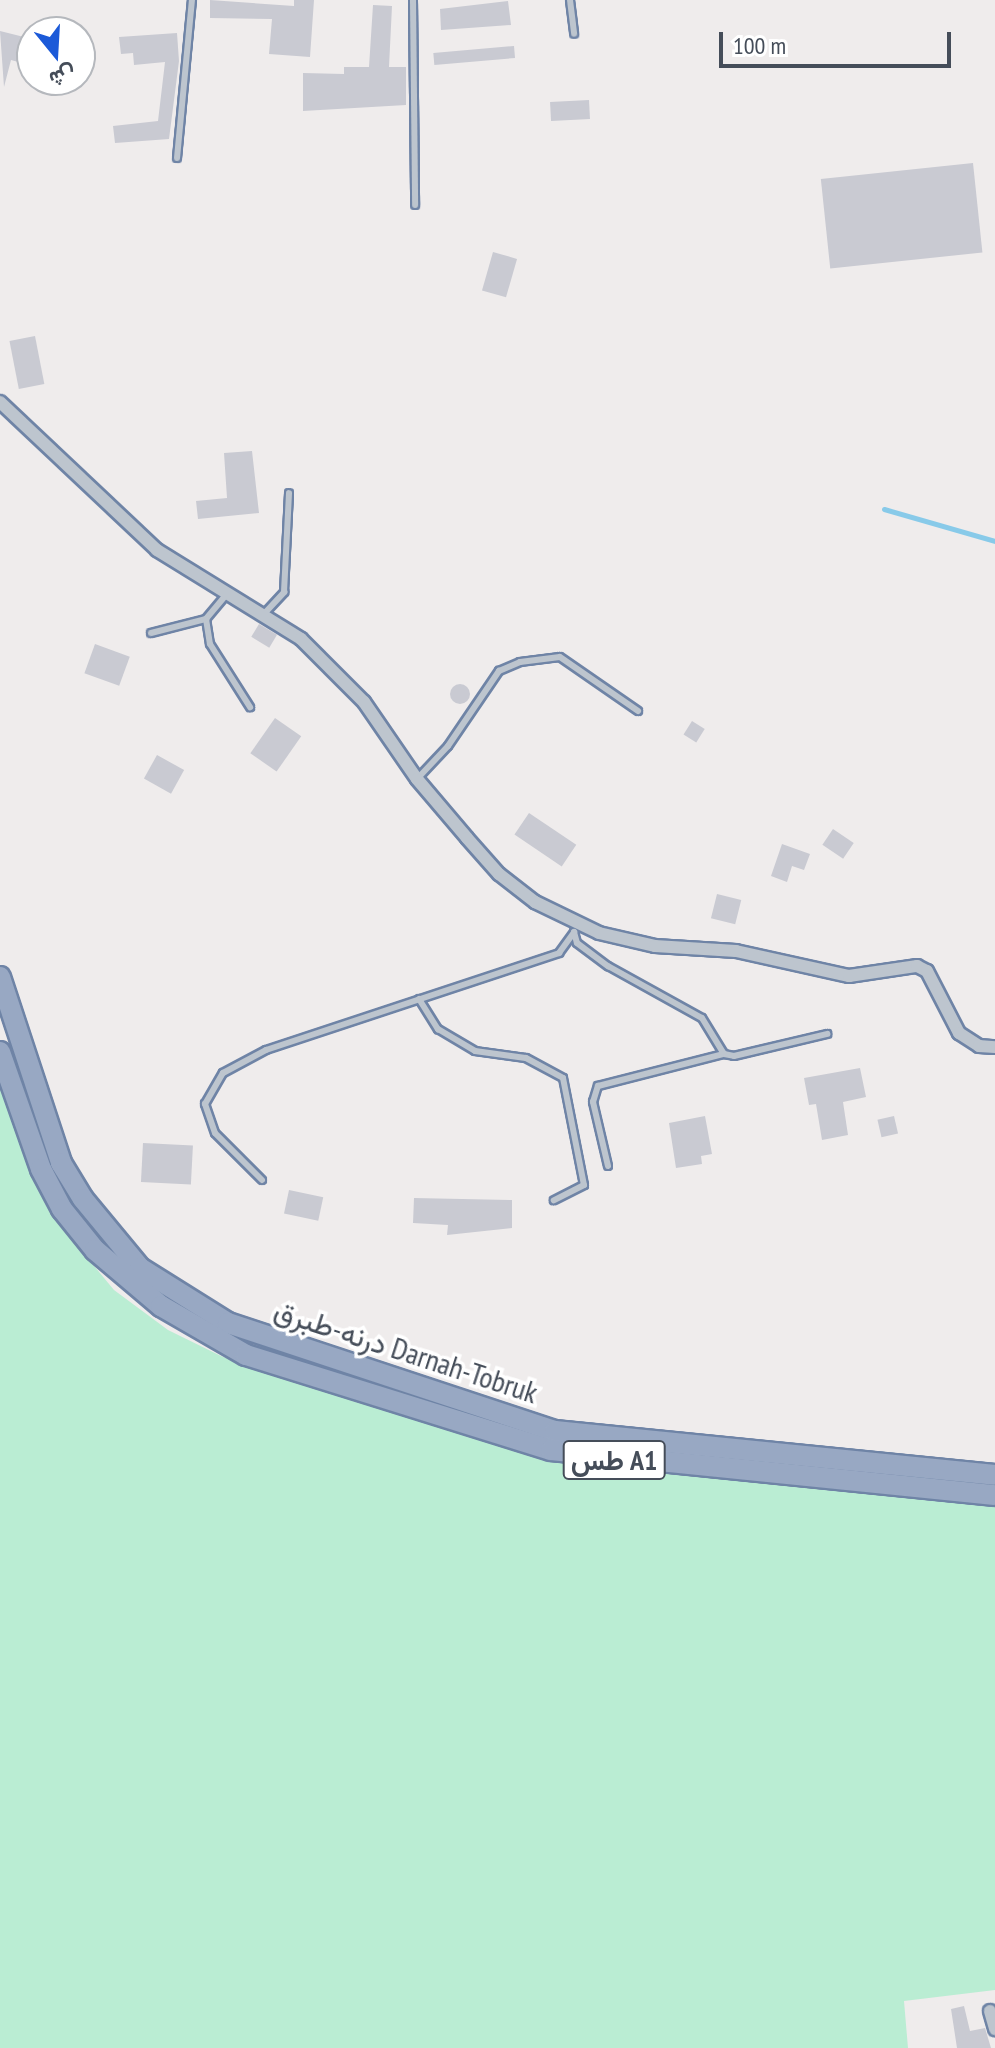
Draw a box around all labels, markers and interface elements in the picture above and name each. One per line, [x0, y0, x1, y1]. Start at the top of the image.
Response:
north arrow [16, 16, 96, 96]
scale bar [723, 16, 955, 66]
text: 100 m [733, 30, 786, 61]
text: ش [46, 60, 80, 94]
street label: درنه-طبرق Darnah-Tobruk [270, 1291, 542, 1411]
road number: طس A1 [562, 1436, 666, 1484]

